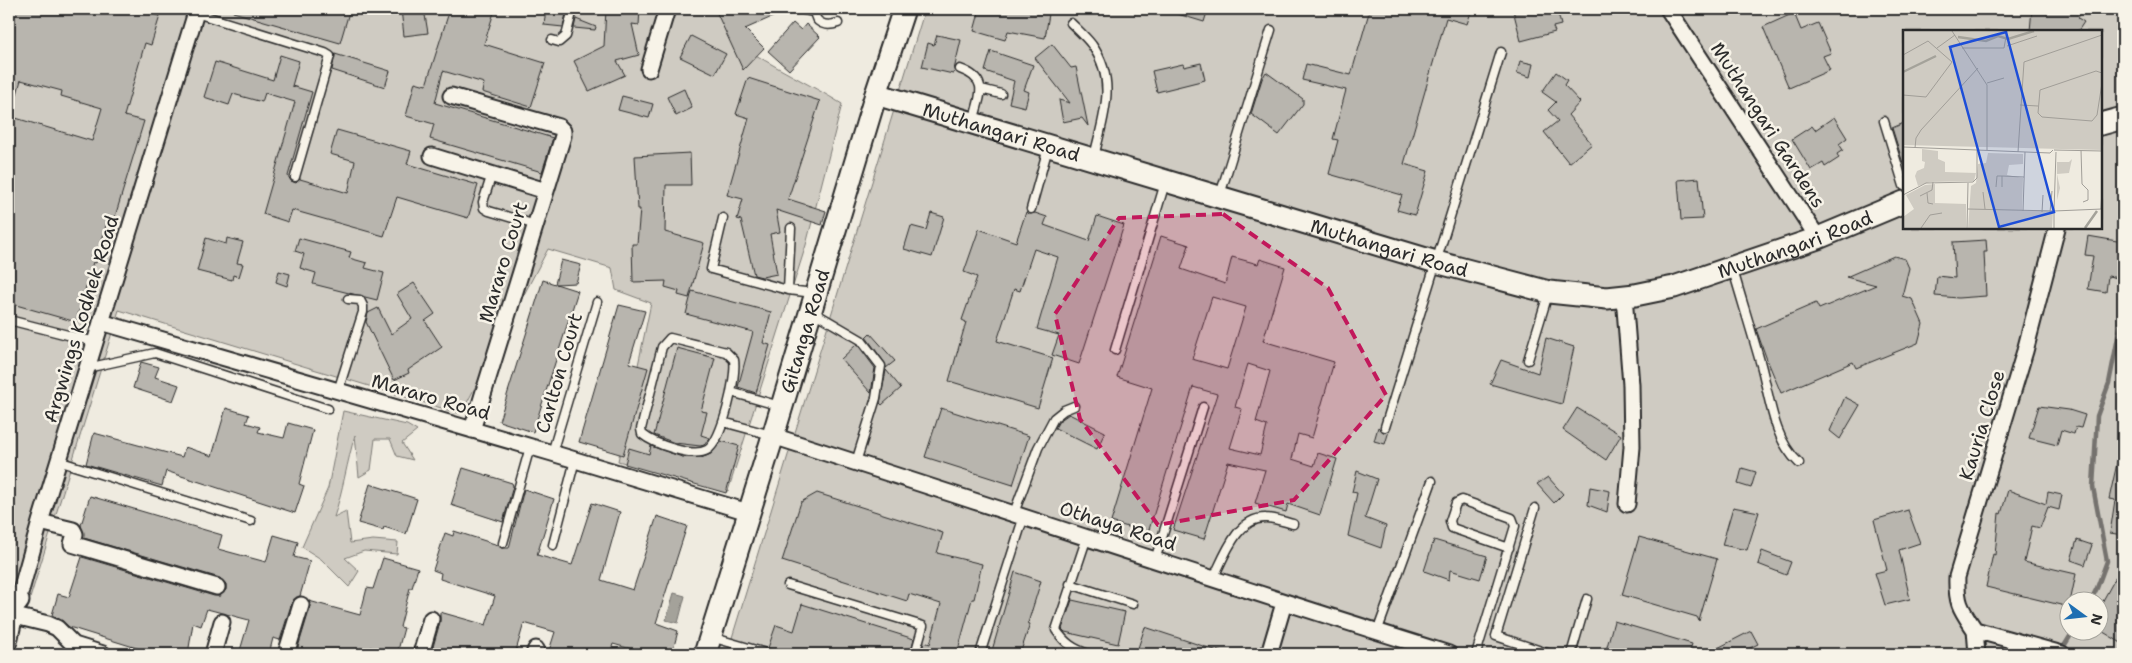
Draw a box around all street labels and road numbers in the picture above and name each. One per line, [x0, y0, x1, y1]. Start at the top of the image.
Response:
street label: Muthangari Gardens [1705, 37, 1831, 213]
street label: Muthangari Road [920, 96, 1083, 167]
street label: Mararo Court [473, 198, 533, 326]
street label: Muthangari Road [1714, 204, 1876, 284]
street label: Argwings Kodhek Road [38, 212, 124, 426]
street label: Muthangari Road [1308, 213, 1471, 283]
street label: Gitanga Road [774, 266, 835, 396]
street label: Carlton Court [530, 310, 588, 436]
street label: Kauria Close [1953, 367, 2011, 483]
street label: Mararo Road [369, 368, 493, 426]
street label: Othaya Road [1056, 495, 1180, 557]

